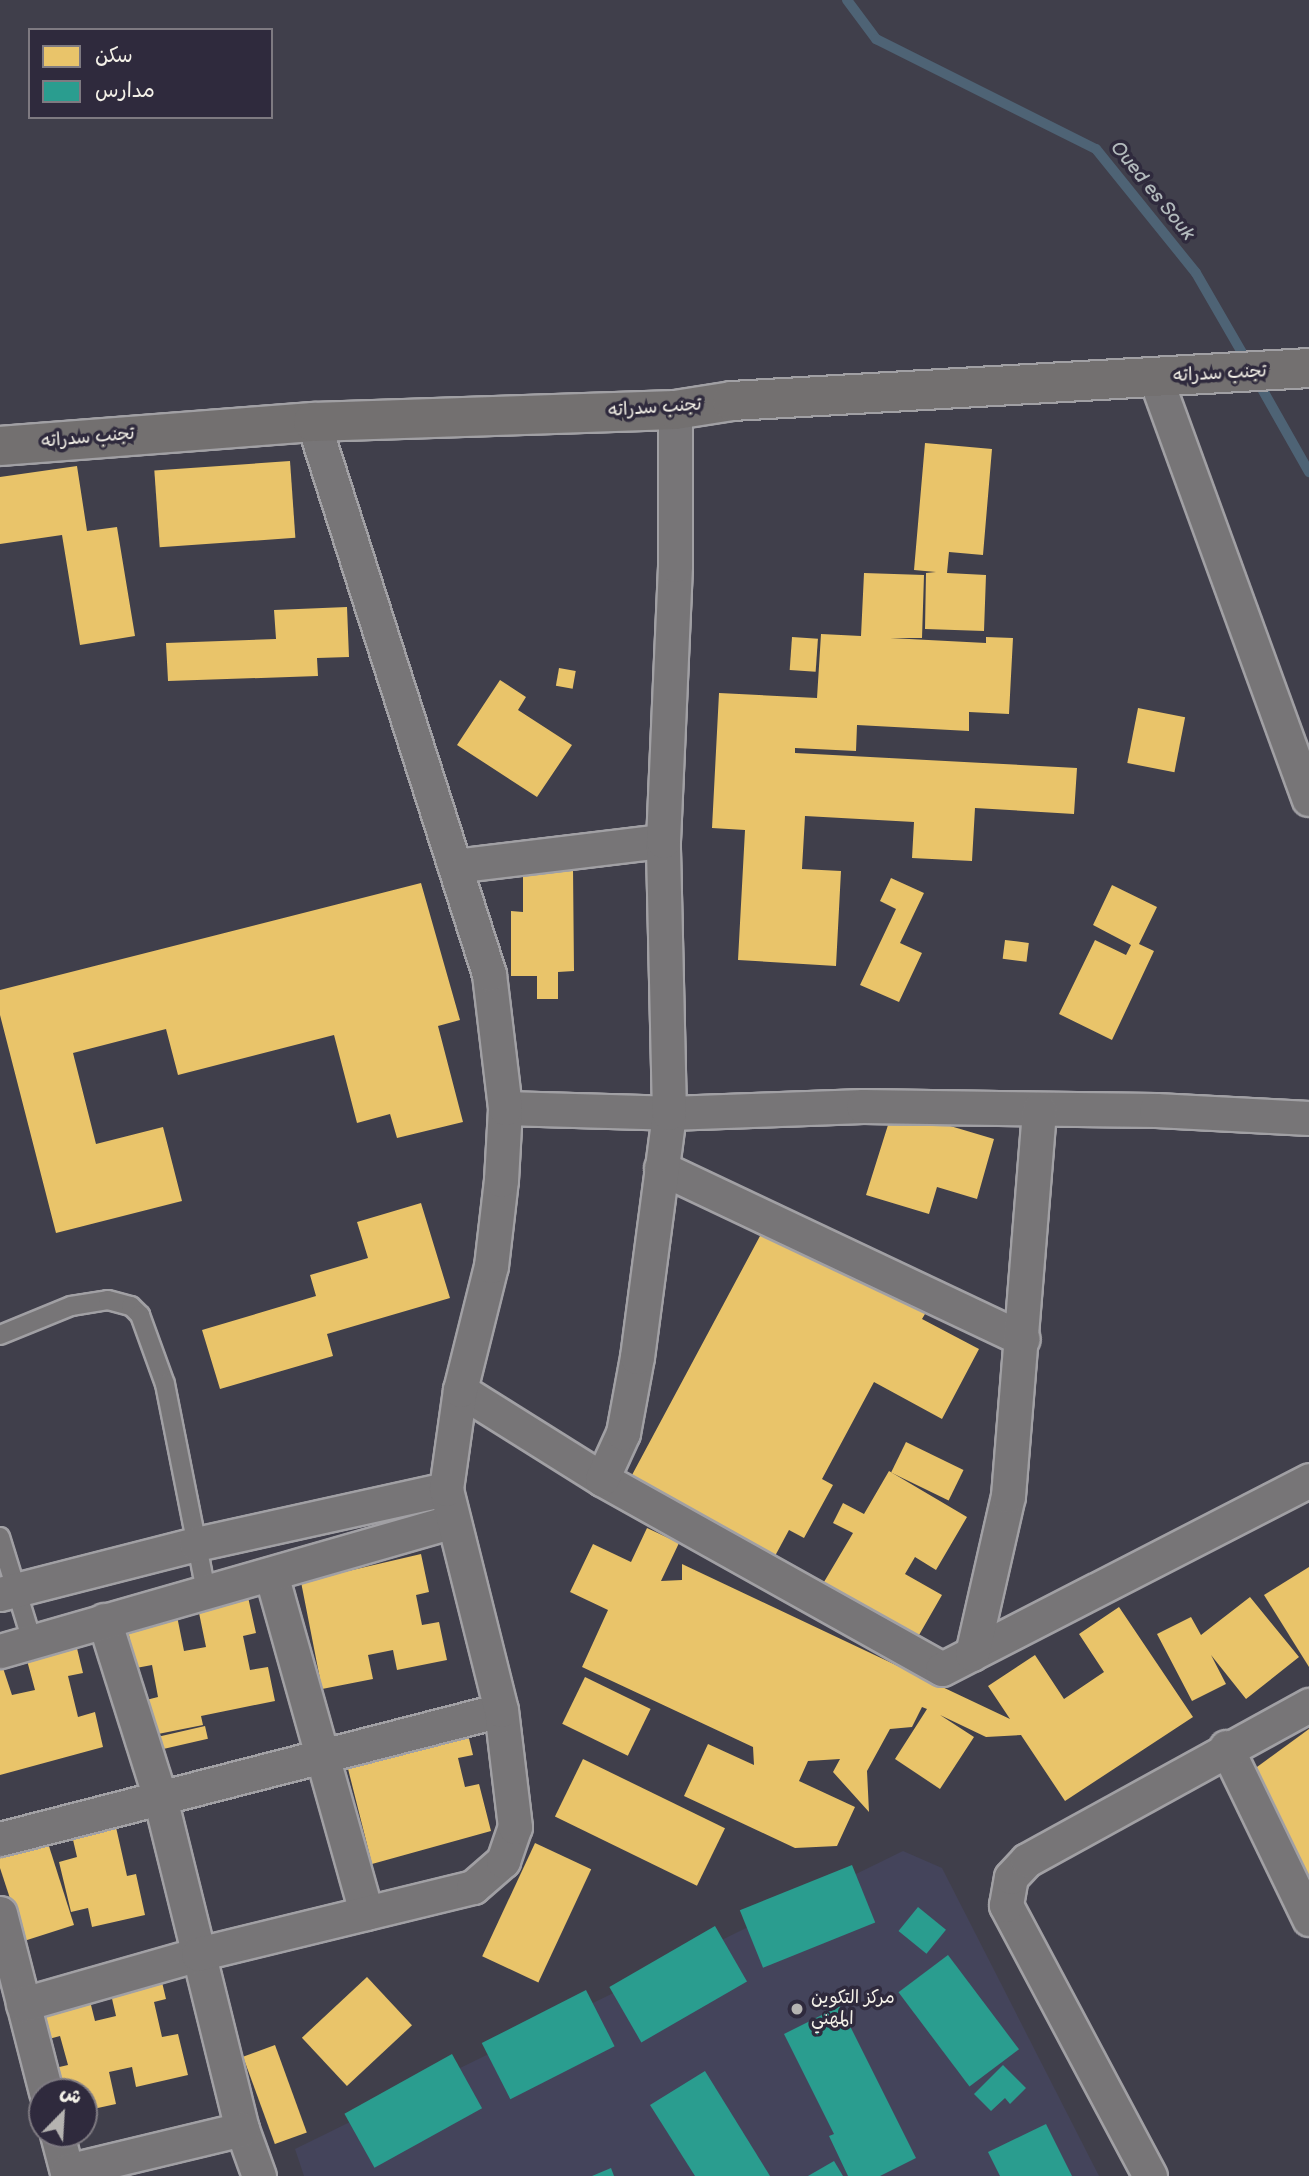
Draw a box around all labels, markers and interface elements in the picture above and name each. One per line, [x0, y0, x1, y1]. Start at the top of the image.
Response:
legend [28, 28, 273, 119]
text: سكن [95, 43, 133, 68]
text: مدارس [95, 78, 155, 103]
water label: Oued es Souk [1105, 137, 1199, 245]
street label: تجنب سدراته [1173, 361, 1267, 387]
street label: تجنب سدراته [608, 394, 702, 422]
street label: تجنب سدراته [41, 423, 135, 453]
place label: مركز التكوين المهني [811, 1988, 895, 2030]
marker: مركز التكوين المهني [789, 2001, 805, 2017]
north arrow [28, 2078, 98, 2148]
text: ش [57, 2080, 85, 2110]

